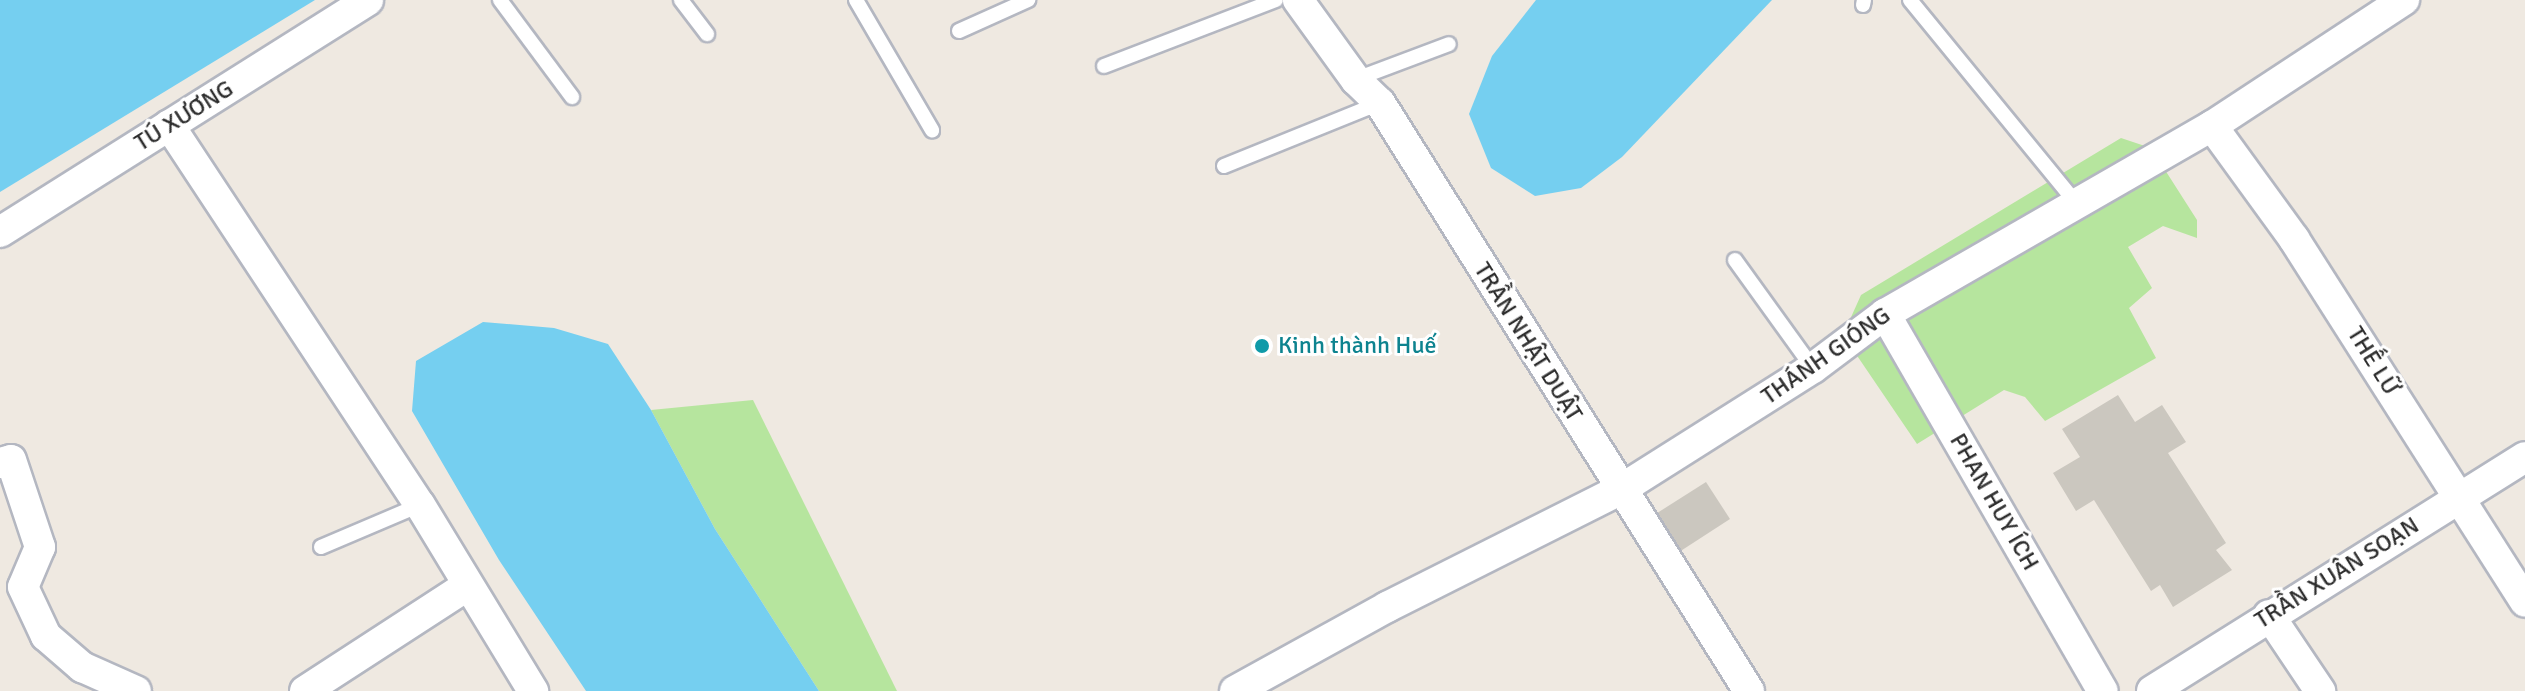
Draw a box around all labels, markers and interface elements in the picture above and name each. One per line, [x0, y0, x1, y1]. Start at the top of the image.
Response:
street label: TÚ XƯƠNG [129, 74, 239, 158]
street label: TRẦN NHẬT DUẬT [1468, 257, 1588, 427]
street label: THÁNH GIÓNG [1756, 301, 1896, 411]
street label: THẾ LỮ [2341, 322, 2405, 400]
place label: Kinh thành Huế [1278, 332, 1437, 360]
marker: Kinh thành Huế [1253, 337, 1271, 355]
street label: PHAN HUY ÍCH [1943, 428, 2045, 576]
street label: TRẦN XUÂN SOẠN [2250, 511, 2424, 635]

